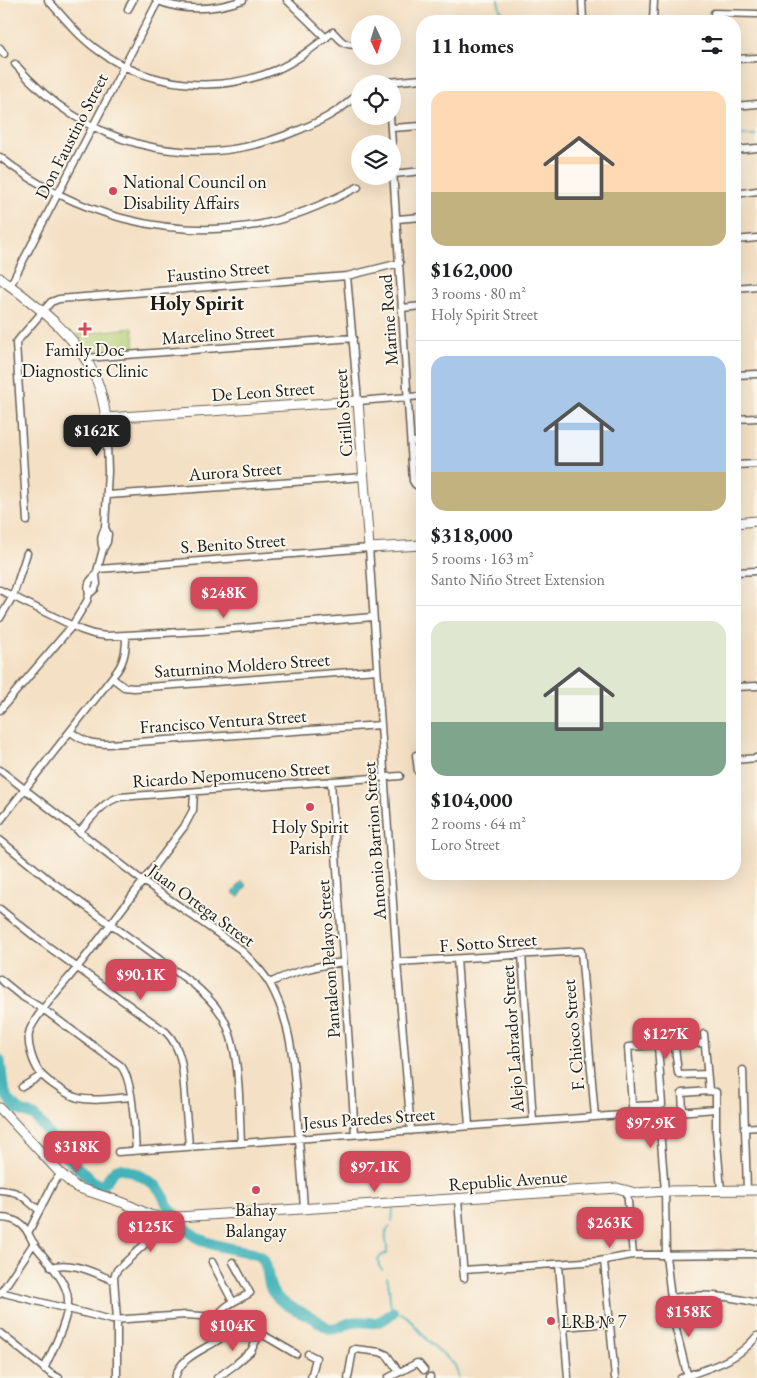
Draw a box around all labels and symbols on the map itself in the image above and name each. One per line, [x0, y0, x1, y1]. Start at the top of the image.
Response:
north arrow [351, 15, 401, 65]
street label: Don Faustino Street [29, 69, 113, 203]
place label: National Council on Disability Affairs [123, 170, 267, 214]
marker: National Council on Disability Affairs [107, 185, 119, 197]
street label: Faustino Street [166, 255, 271, 287]
street label: Marine Road [373, 273, 403, 366]
district label: Holy Spirit [150, 290, 245, 316]
street label: Marcelino Street [161, 319, 276, 349]
marker: Family Doc Diagnostics Clinic [78, 322, 92, 336]
place label: Family Doc Diagnostics Clinic [22, 338, 148, 382]
street label: Cirillo Street [328, 368, 358, 458]
street label: De Leon Street [211, 376, 316, 406]
pin: $162K [62, 414, 132, 457]
street label: Aurora Street [187, 456, 283, 486]
street label: S. Benito Street [180, 528, 287, 558]
pin: $248K [189, 576, 259, 619]
street label: Saturnino Moldero Street [154, 647, 331, 683]
street label: Francisco Ventura Street [139, 704, 308, 738]
street label: Ricardo Nepomuceno Street [132, 756, 331, 792]
street label: Antonio Barrion Street [357, 761, 391, 922]
marker: Holy Spirit Parish [304, 801, 316, 813]
place label: Holy Spirit Parish [271, 815, 349, 859]
street label: Juan Ortega Street [142, 857, 260, 952]
street label: Pantaleon Pelayo Street [311, 879, 345, 1039]
street label: F. Sotto Street [439, 927, 538, 957]
pin: $90.1K [100, 958, 182, 1001]
street label: Alejo Labrador Street [495, 964, 529, 1114]
street label: F. Chioco Street [557, 978, 589, 1091]
pin: $127K [631, 1018, 701, 1060]
street label: Jesus Paredes Street [300, 1102, 436, 1134]
pin: $97.9K [610, 1106, 692, 1149]
pin: $318K [42, 1130, 112, 1173]
pin: $97.1K [334, 1150, 416, 1193]
street label: Republic Avenue [448, 1164, 568, 1196]
marker: Bahay Balangay [250, 1184, 262, 1196]
place label: Bahay Balangay [225, 1198, 287, 1242]
pin: $263K [575, 1206, 645, 1249]
pin: $125K [116, 1210, 186, 1253]
pin: $158K [654, 1296, 724, 1338]
pin: $104K [198, 1310, 268, 1352]
place label: LRB № 7 [561, 1310, 627, 1333]
marker: LRB № 7 [545, 1315, 557, 1327]

